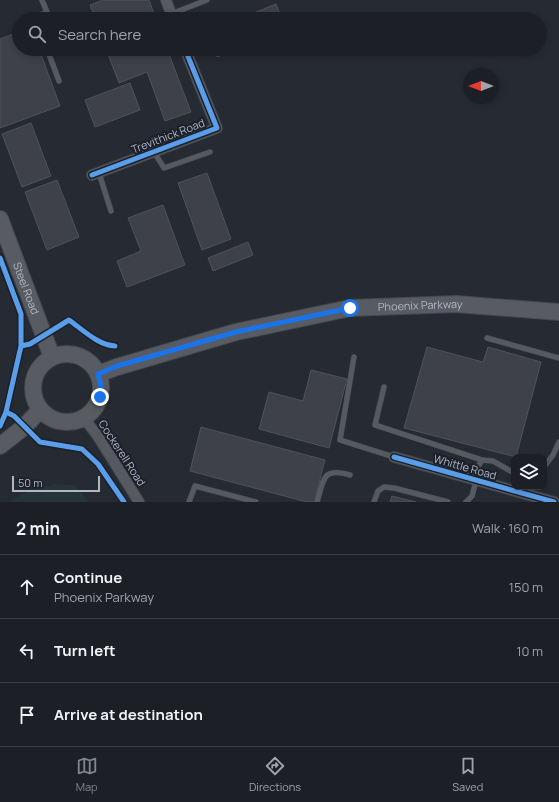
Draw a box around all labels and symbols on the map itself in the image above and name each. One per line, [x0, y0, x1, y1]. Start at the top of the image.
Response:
north arrow [463, 68, 499, 104]
street label: Trevithick Road [129, 115, 207, 156]
street label: Steel Road [10, 260, 43, 316]
street label: Phoenix Parkway [377, 296, 463, 314]
route start [341, 299, 359, 317]
route end [91, 388, 109, 406]
street label: Cockerell Road [95, 417, 149, 489]
street label: Whittle Road [432, 450, 498, 483]
scale bar [12, 474, 100, 493]

